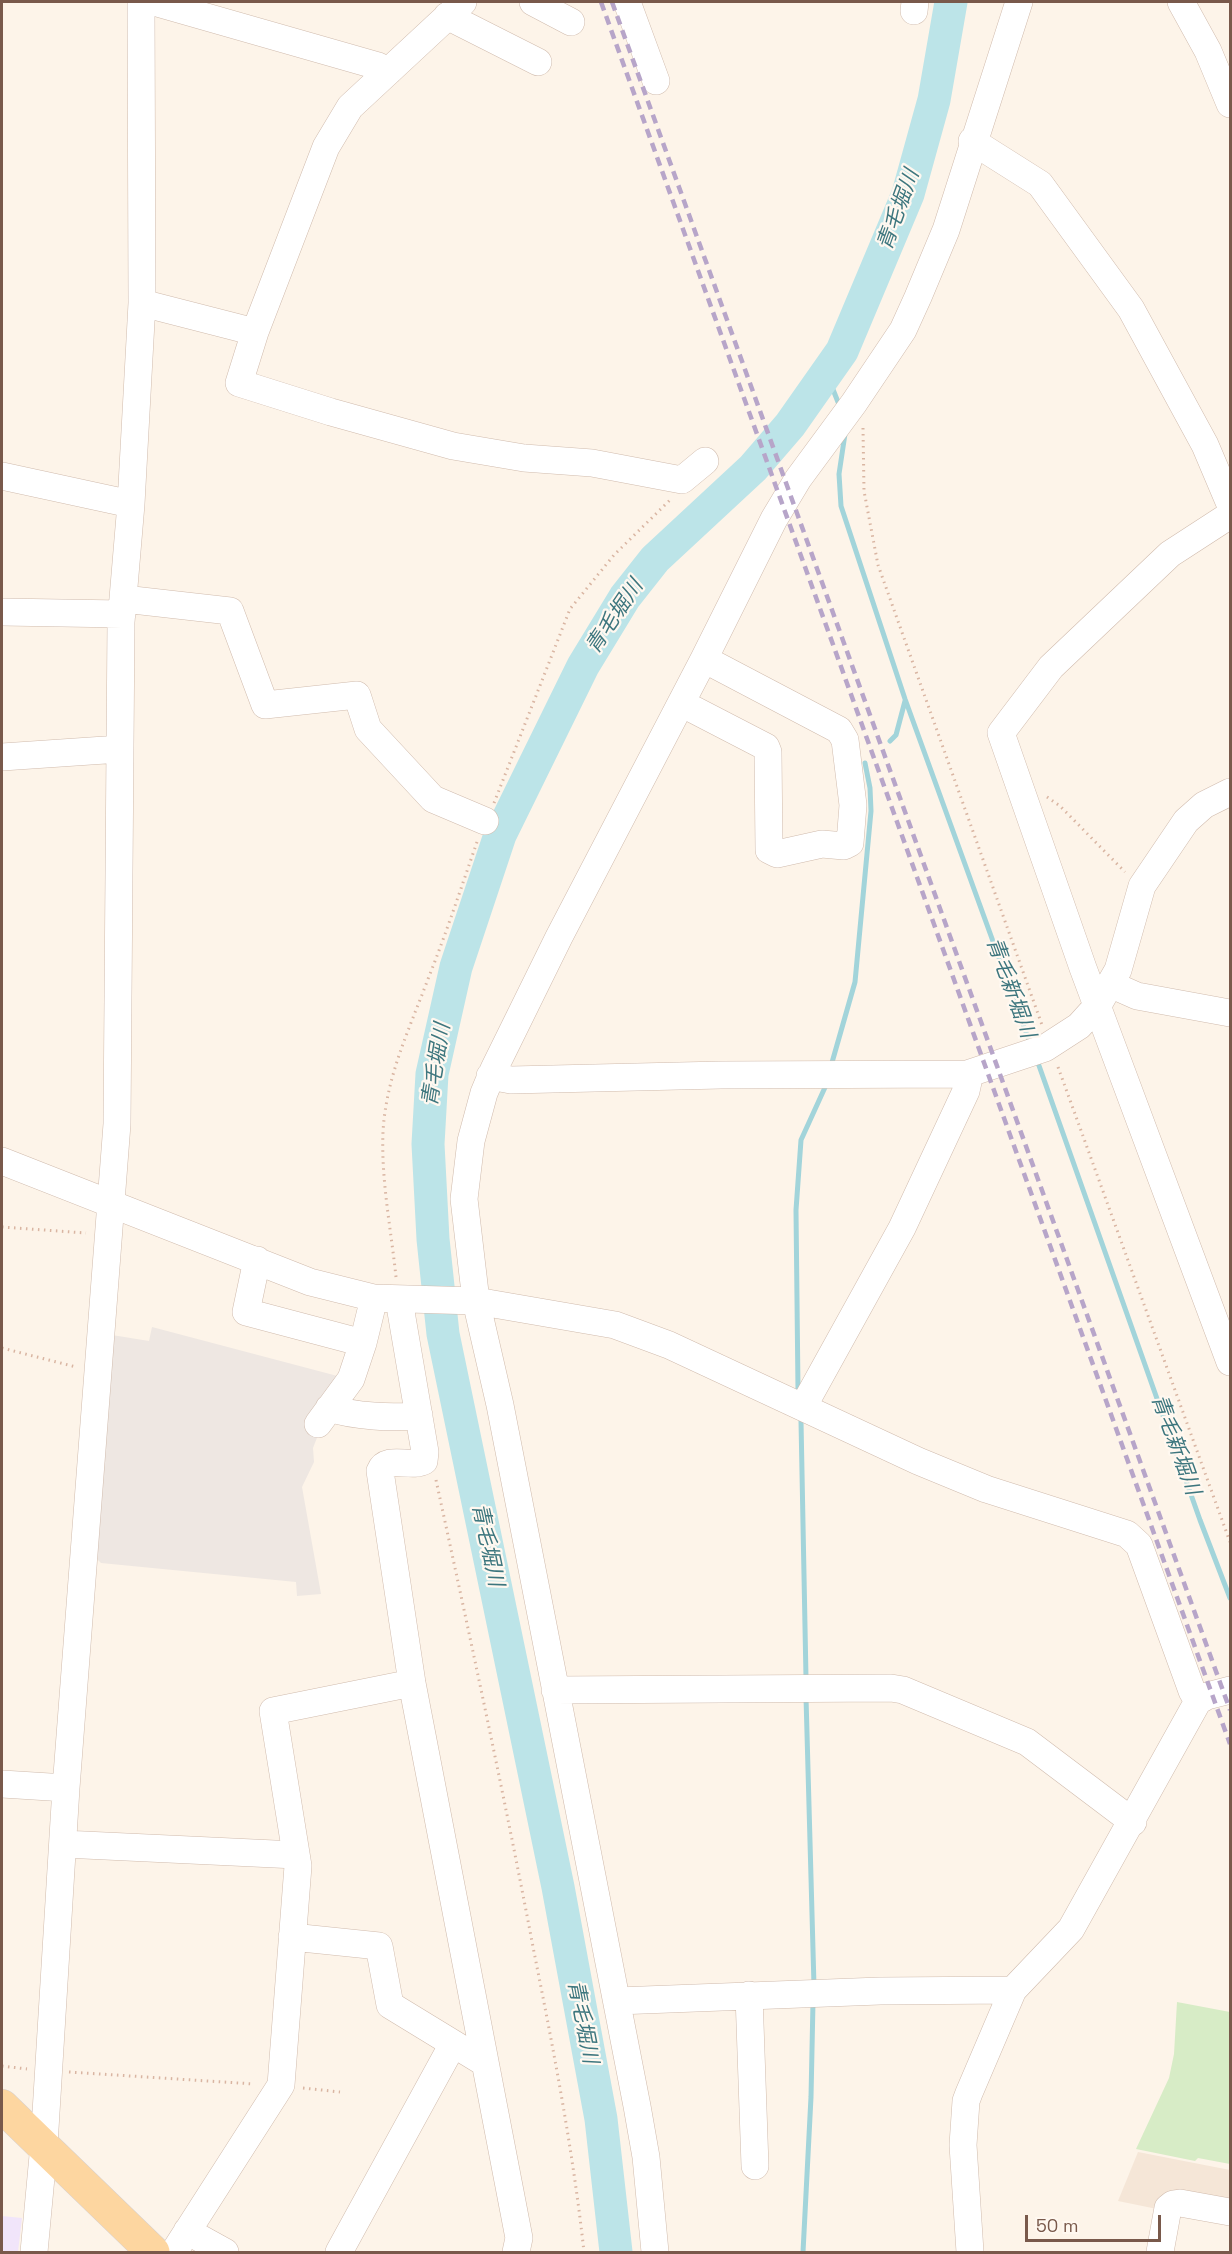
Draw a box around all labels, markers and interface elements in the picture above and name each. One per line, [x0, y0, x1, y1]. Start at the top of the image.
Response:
water label: 青毛堀川 [873, 166, 925, 254]
water label: 青毛堀川 [581, 575, 649, 659]
water label: 青毛新堀川 [980, 934, 1040, 1042]
water label: 青毛堀川 [418, 1022, 456, 1108]
water label: 青毛新堀川 [1145, 1391, 1205, 1499]
water label: 青毛堀川 [466, 1501, 508, 1589]
water label: 青毛堀川 [562, 1978, 602, 2066]
scale bar [1028, 2203, 1164, 2241]
text: 50 m [1036, 2214, 1078, 2237]

